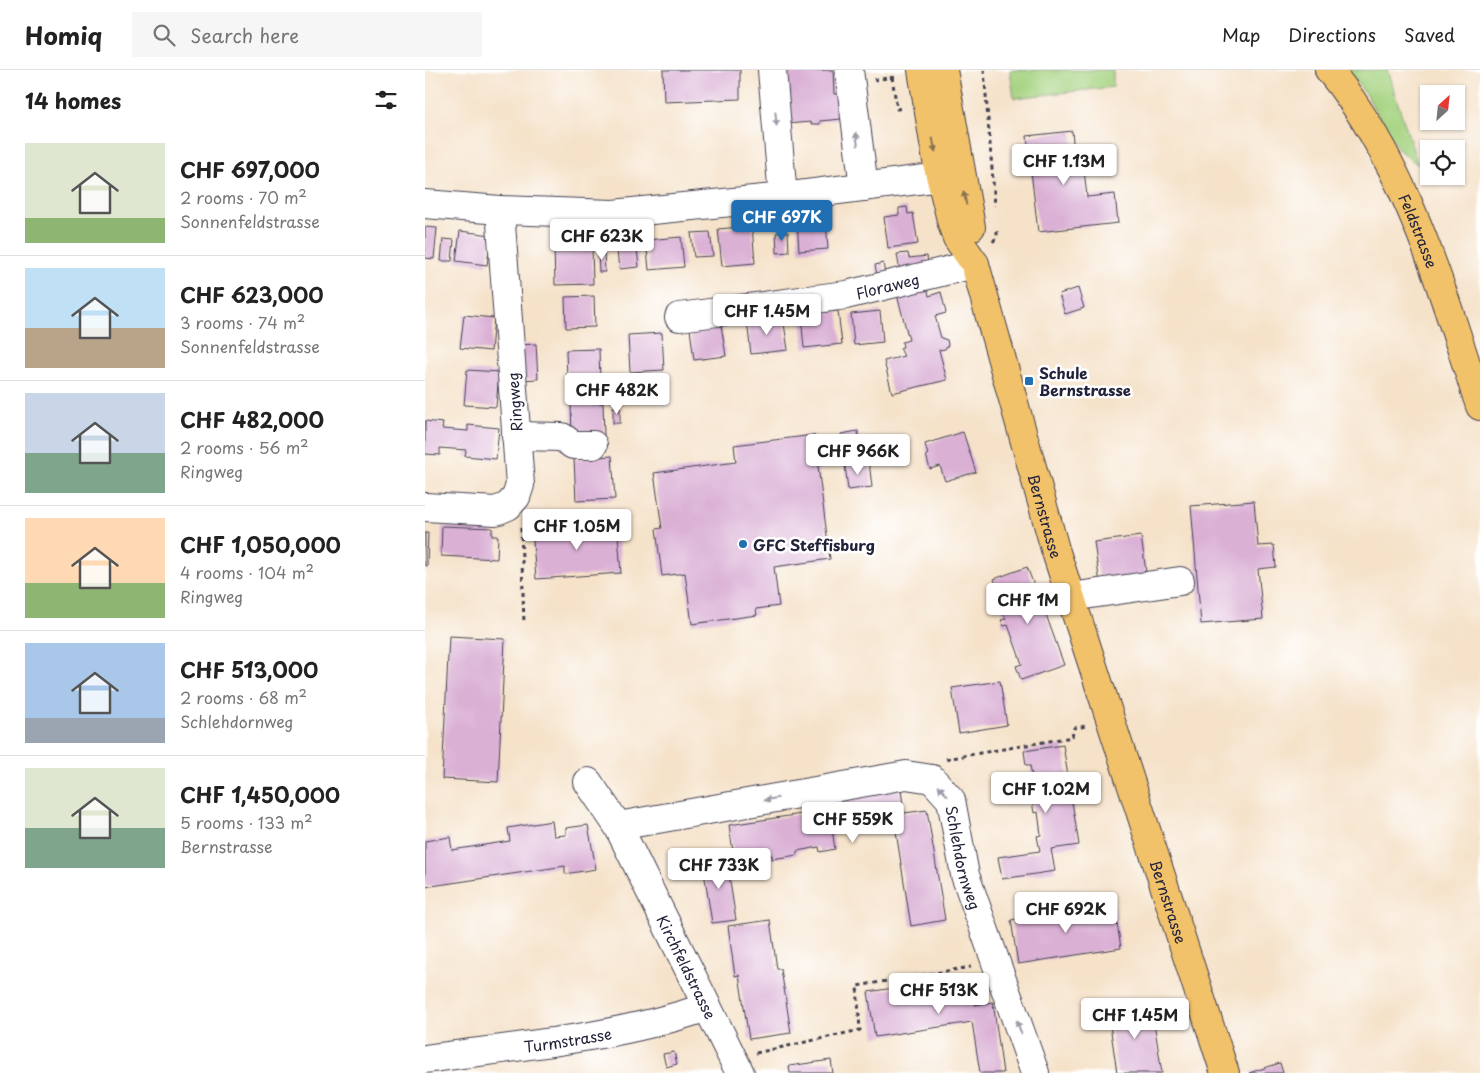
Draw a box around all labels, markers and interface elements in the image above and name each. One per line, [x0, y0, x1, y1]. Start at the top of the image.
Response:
search box [132, 12, 482, 57]
text: Homiq [25, 17, 102, 53]
icon: search [150, 21, 178, 49]
text: Search here [190, 21, 299, 49]
text: Map [1222, 21, 1260, 48]
text: Directions [1288, 21, 1376, 48]
text: Saved [1404, 21, 1455, 48]
text: 14 homes [25, 84, 121, 116]
north arrow [1420, 85, 1465, 130]
map controls [1420, 85, 1465, 185]
icon: filters [372, 86, 400, 114]
one-way arrow [772, 111, 780, 127]
one-way arrow [853, 130, 861, 146]
one-way arrow [930, 137, 938, 152]
button: locate [1420, 140, 1465, 185]
pin: CHF 1.13M [1007, 144, 1121, 186]
text: CHF 1.13M [1023, 148, 1105, 172]
text: CHF 697,000 [180, 153, 320, 185]
icon: home [65, 163, 125, 223]
text: 2 rooms · 70 m² [180, 185, 307, 209]
one-way arrow [961, 190, 969, 206]
street label: Feldstrasse [1394, 190, 1444, 271]
pin: CHF 697K [730, 200, 834, 242]
text: CHF 697K [742, 204, 822, 228]
text: Sonnenfeldstrasse [180, 209, 320, 233]
pin: CHF 623K [550, 218, 654, 261]
text: CHF 623K [561, 223, 643, 247]
street label: Floraweg [853, 266, 921, 304]
text: CHF 623,000 [180, 278, 324, 310]
icon: home [65, 288, 125, 348]
pin: CHF 1.45M [710, 294, 824, 336]
text: CHF 1.45M [724, 298, 810, 322]
text: 3 rooms · 74 m² [180, 310, 305, 334]
text: Sonnenfeldstrasse [180, 334, 320, 358]
place label: Schule Bernstrasse [1039, 361, 1131, 401]
street label: Ringweg [500, 372, 528, 432]
pin: CHF 482K [565, 372, 669, 415]
marker: Schule Bernstrasse [1023, 375, 1035, 387]
text: CHF 482K [576, 377, 658, 401]
text: CHF 482,000 [180, 403, 324, 435]
icon: home [65, 413, 125, 473]
pin: CHF 966K [806, 434, 910, 476]
text: 2 rooms · 56 m² [180, 435, 309, 459]
text: CHF 966K [817, 438, 899, 462]
text: Ringweg [180, 459, 243, 483]
street label: Bernstrasse [1023, 471, 1069, 561]
pin: CHF 1.05M [520, 508, 634, 551]
text: CHF 1.05M [533, 513, 621, 537]
text: CHF 1,050,000 [180, 528, 341, 560]
place label: GFC Steffisburg [753, 533, 875, 556]
icon: home [65, 538, 125, 598]
marker: GFC Steffisburg [737, 538, 749, 550]
text: 4 rooms · 104 m² [180, 560, 314, 584]
pin: CHF 1M [987, 582, 1069, 625]
text: Ringweg [180, 584, 243, 608]
text: CHF 1M [997, 587, 1059, 611]
text: CHF 513,000 [180, 653, 318, 685]
icon: home [65, 663, 125, 723]
text: 2 rooms · 68 m² [180, 685, 307, 709]
text: Schlehdornweg [180, 709, 294, 733]
pin: CHF 1.02M [989, 772, 1103, 814]
text: CHF 1.02M [1002, 776, 1090, 800]
text: CHF 1,450,000 [180, 778, 340, 810]
one-way arrow [937, 785, 949, 797]
icon: home [65, 788, 125, 848]
one-way arrow [762, 795, 778, 803]
pin: CHF 559K [801, 802, 905, 844]
street label: Schlehdornweg [941, 803, 988, 913]
text: CHF 559K [813, 806, 893, 830]
text: 5 rooms · 133 m² [180, 810, 313, 834]
text: Bernstrasse [180, 834, 273, 858]
pin: CHF 733K [667, 848, 771, 890]
text: CHF 733K [679, 852, 759, 876]
street label: Bernstrasse [1145, 857, 1194, 946]
pin: CHF 692K [1014, 892, 1118, 934]
text: CHF 692K [1026, 896, 1106, 920]
street label: Kirchfeldstrasse [652, 910, 723, 1023]
pin: CHF 513K [887, 972, 991, 1015]
text: CHF 513K [900, 977, 978, 1001]
pin: CHF 1.45M [1078, 998, 1192, 1040]
text: CHF 1.45M [1092, 1002, 1178, 1026]
one-way arrow [1015, 1019, 1023, 1034]
street label: Turmstrasse [522, 1021, 613, 1057]

